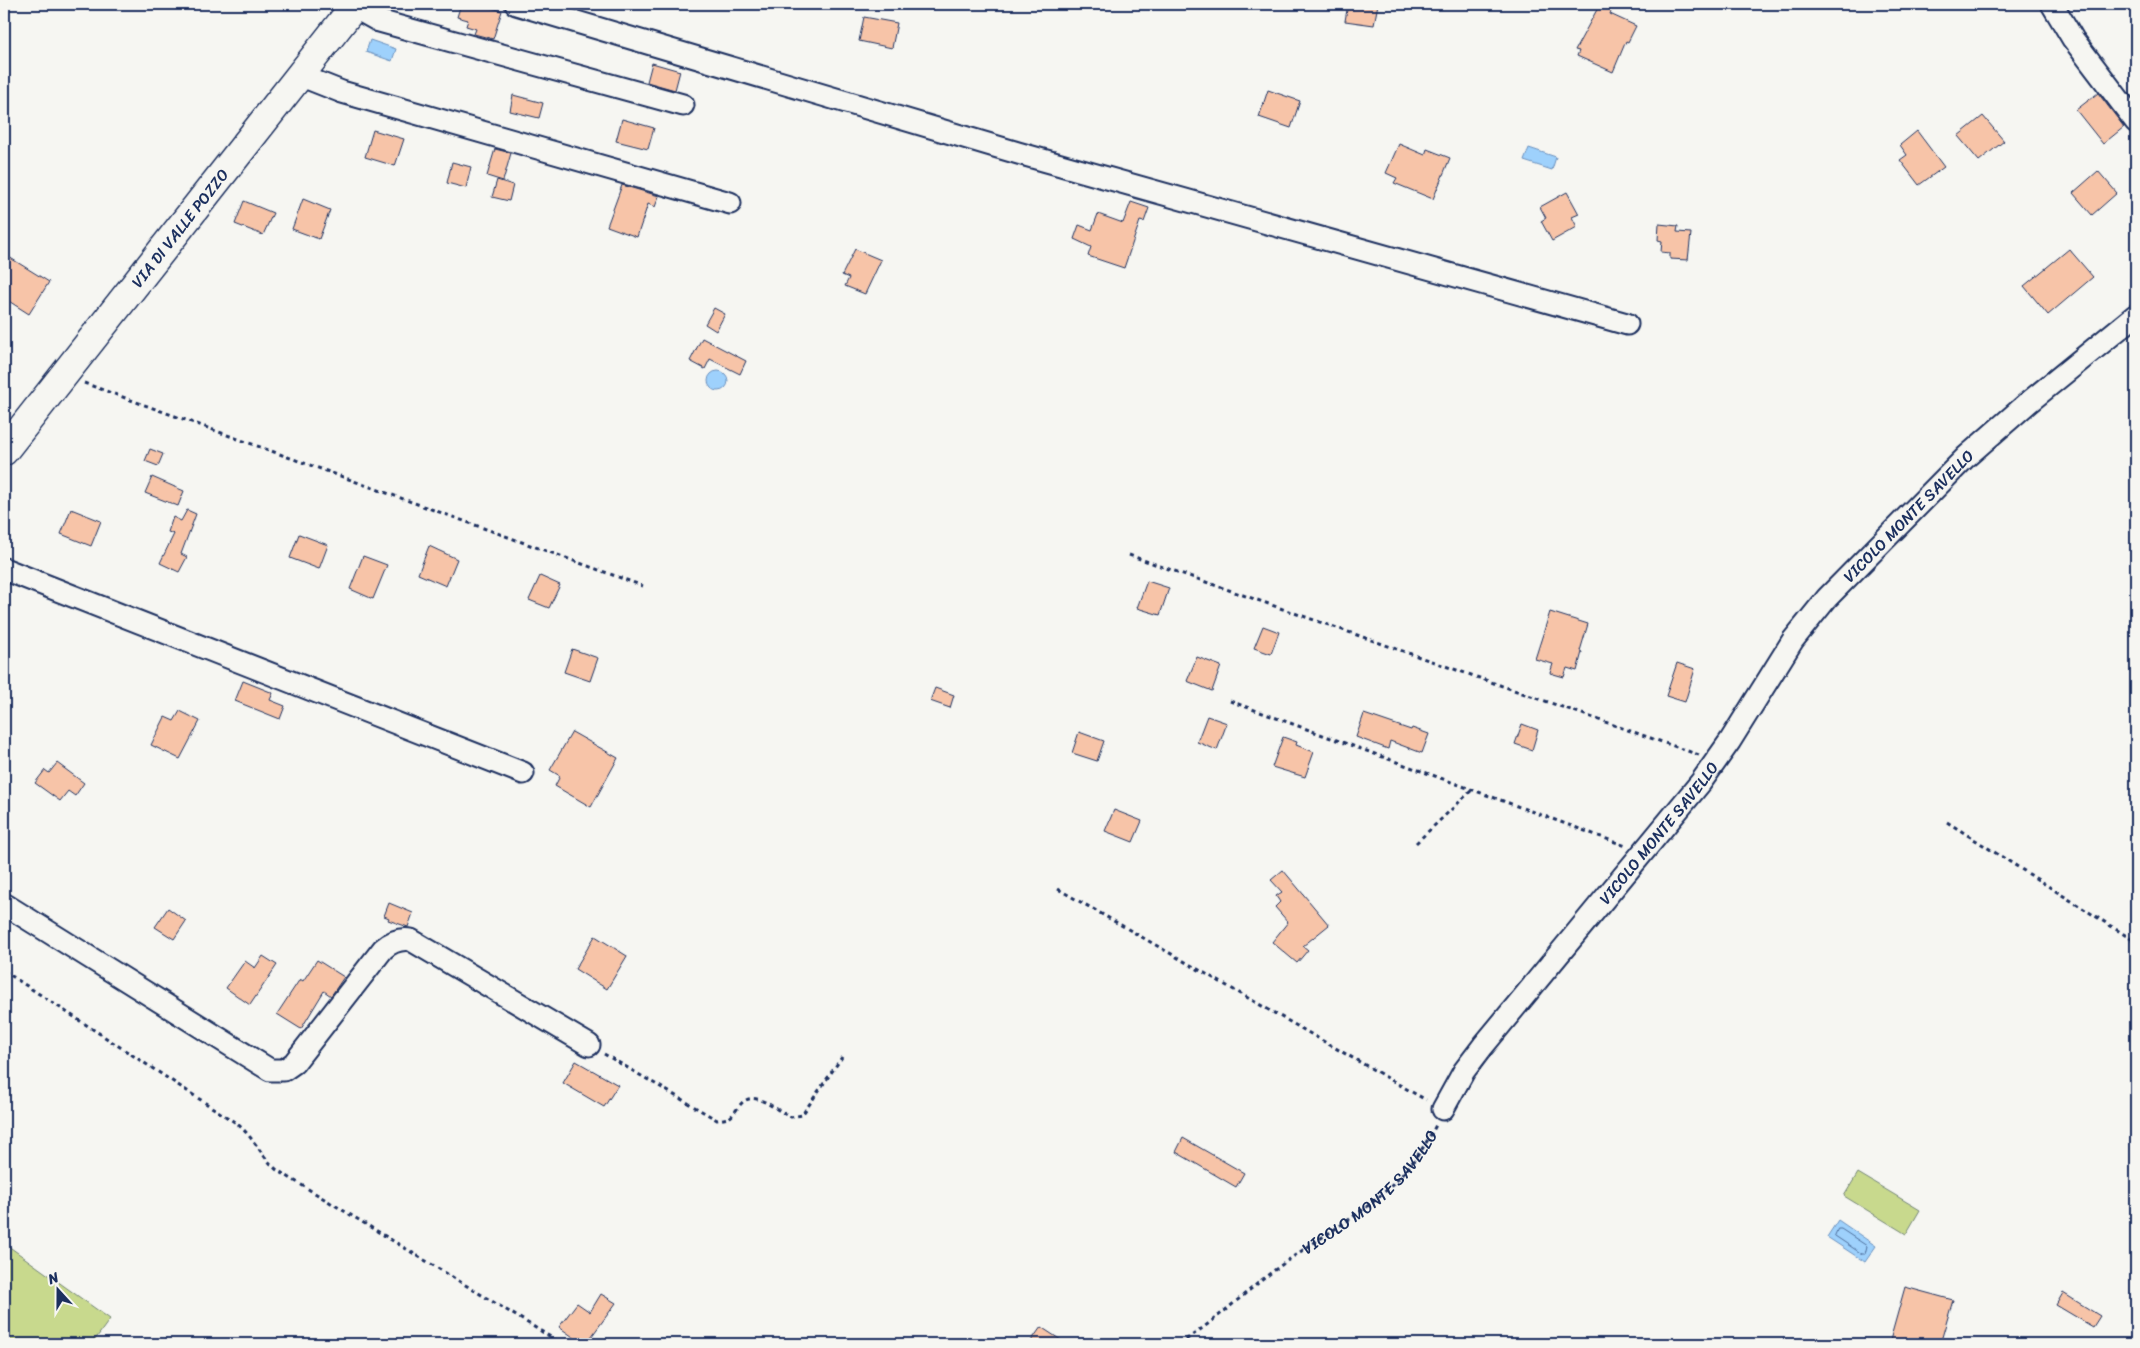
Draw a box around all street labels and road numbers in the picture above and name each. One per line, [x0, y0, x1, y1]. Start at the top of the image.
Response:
street label: VIA DI VALLE POZZO [124, 162, 237, 294]
street label: VICOLO MONTE SAVELLO [1836, 442, 1981, 590]
street label: VICOLO MONTE SAVELLO [1591, 755, 1726, 911]
street label: VICOLO MONTE SAVELLO [1296, 1124, 1446, 1262]

